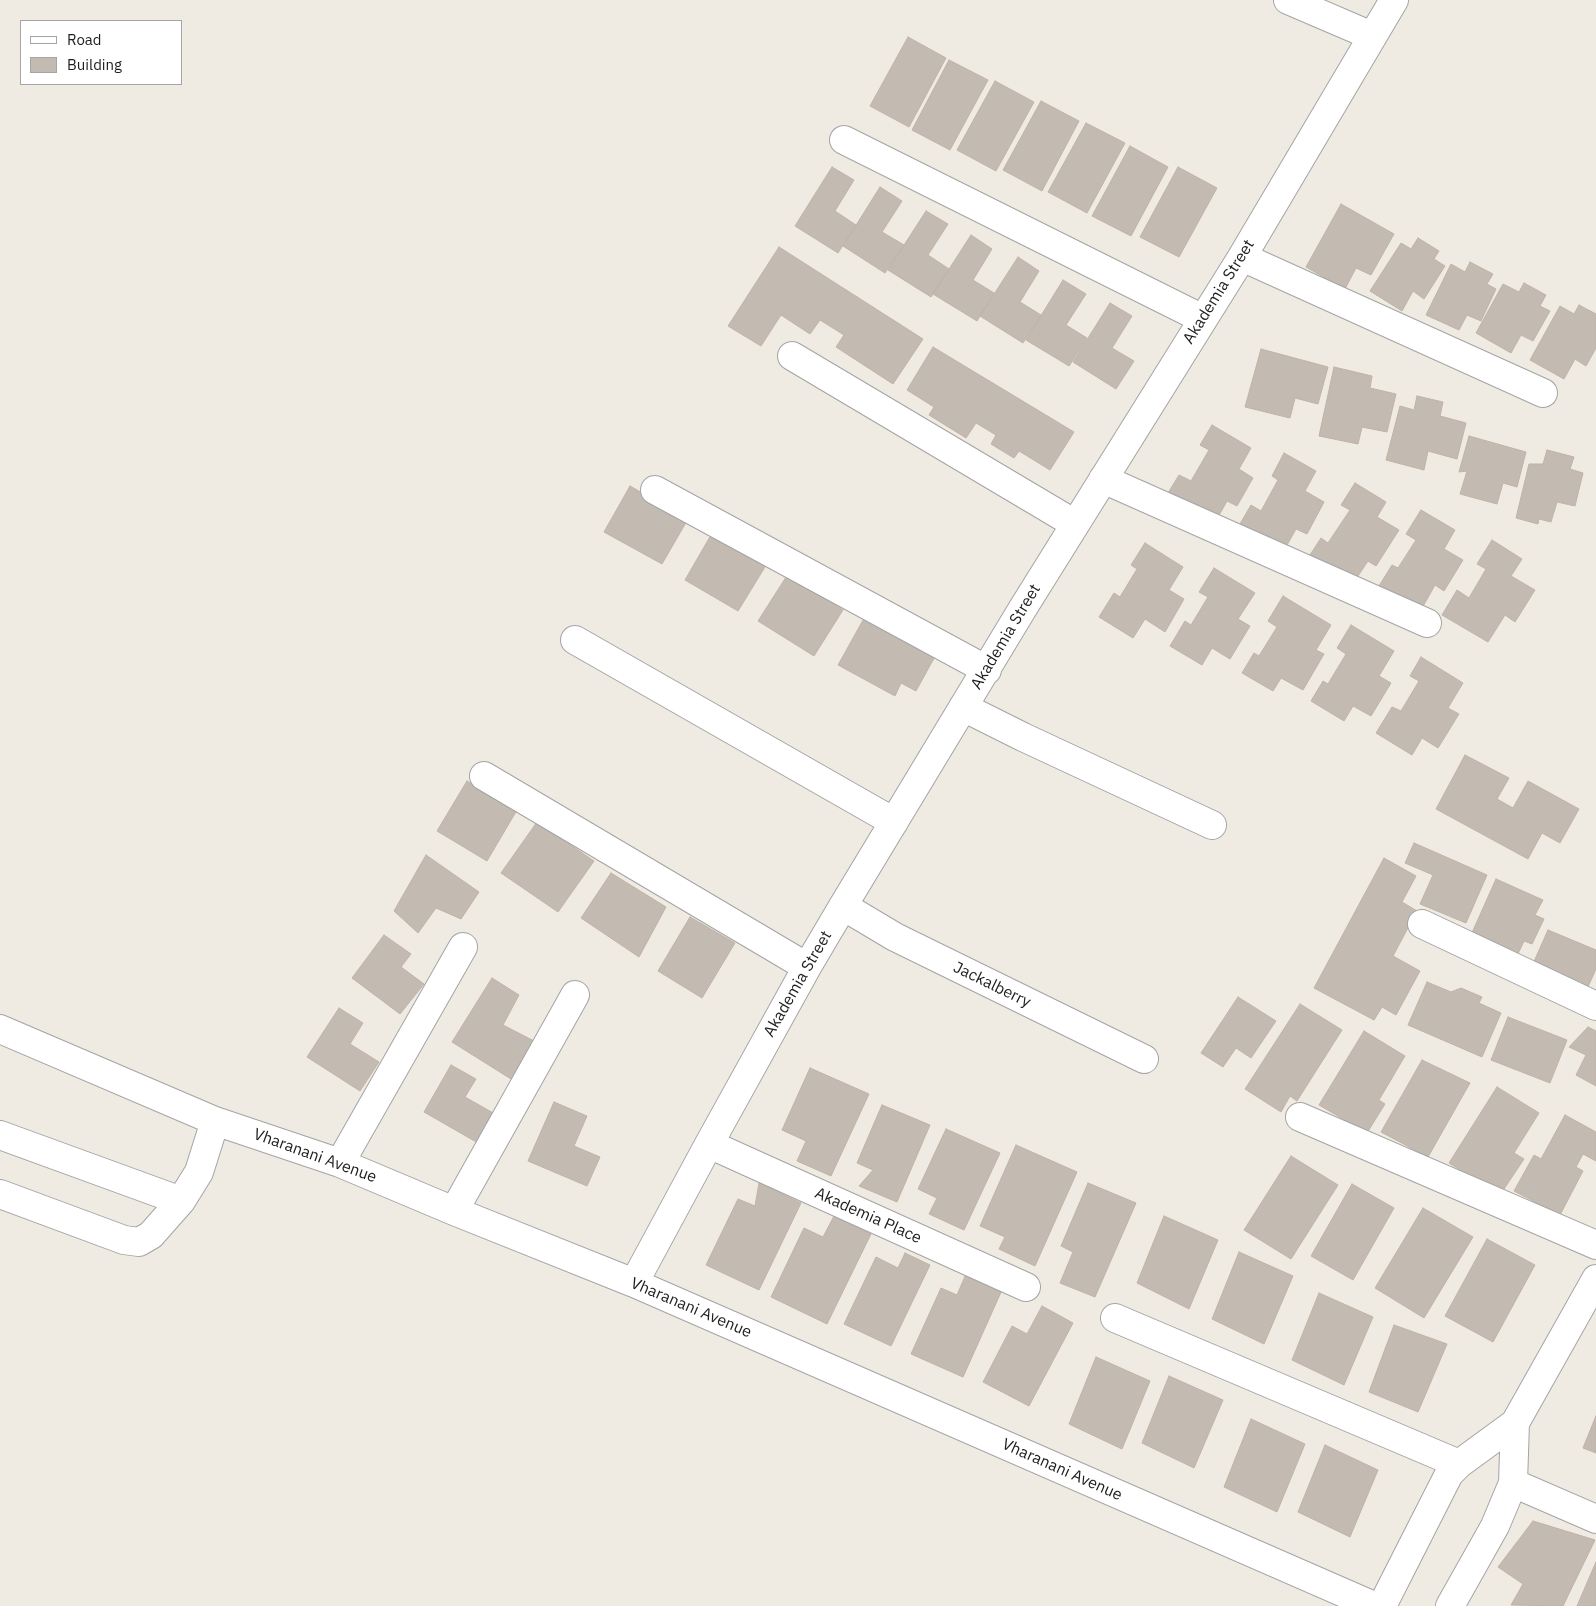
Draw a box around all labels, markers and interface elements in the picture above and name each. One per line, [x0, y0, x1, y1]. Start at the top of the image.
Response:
legend [20, 20, 182, 85]
text: Road [67, 30, 102, 49]
text: Building [67, 55, 122, 74]
street label: Akademia Street [1179, 236, 1259, 348]
street label: Akademia Street [967, 581, 1045, 693]
street label: Akademia Street [760, 928, 836, 1040]
street label: Jackalberry [950, 958, 1034, 1012]
street label: Vharanani Avenue [251, 1125, 379, 1187]
street label: Akademia Place [812, 1184, 924, 1248]
street label: Vharanani Avenue [628, 1274, 754, 1342]
street label: Vharanani Avenue [999, 1435, 1125, 1505]

